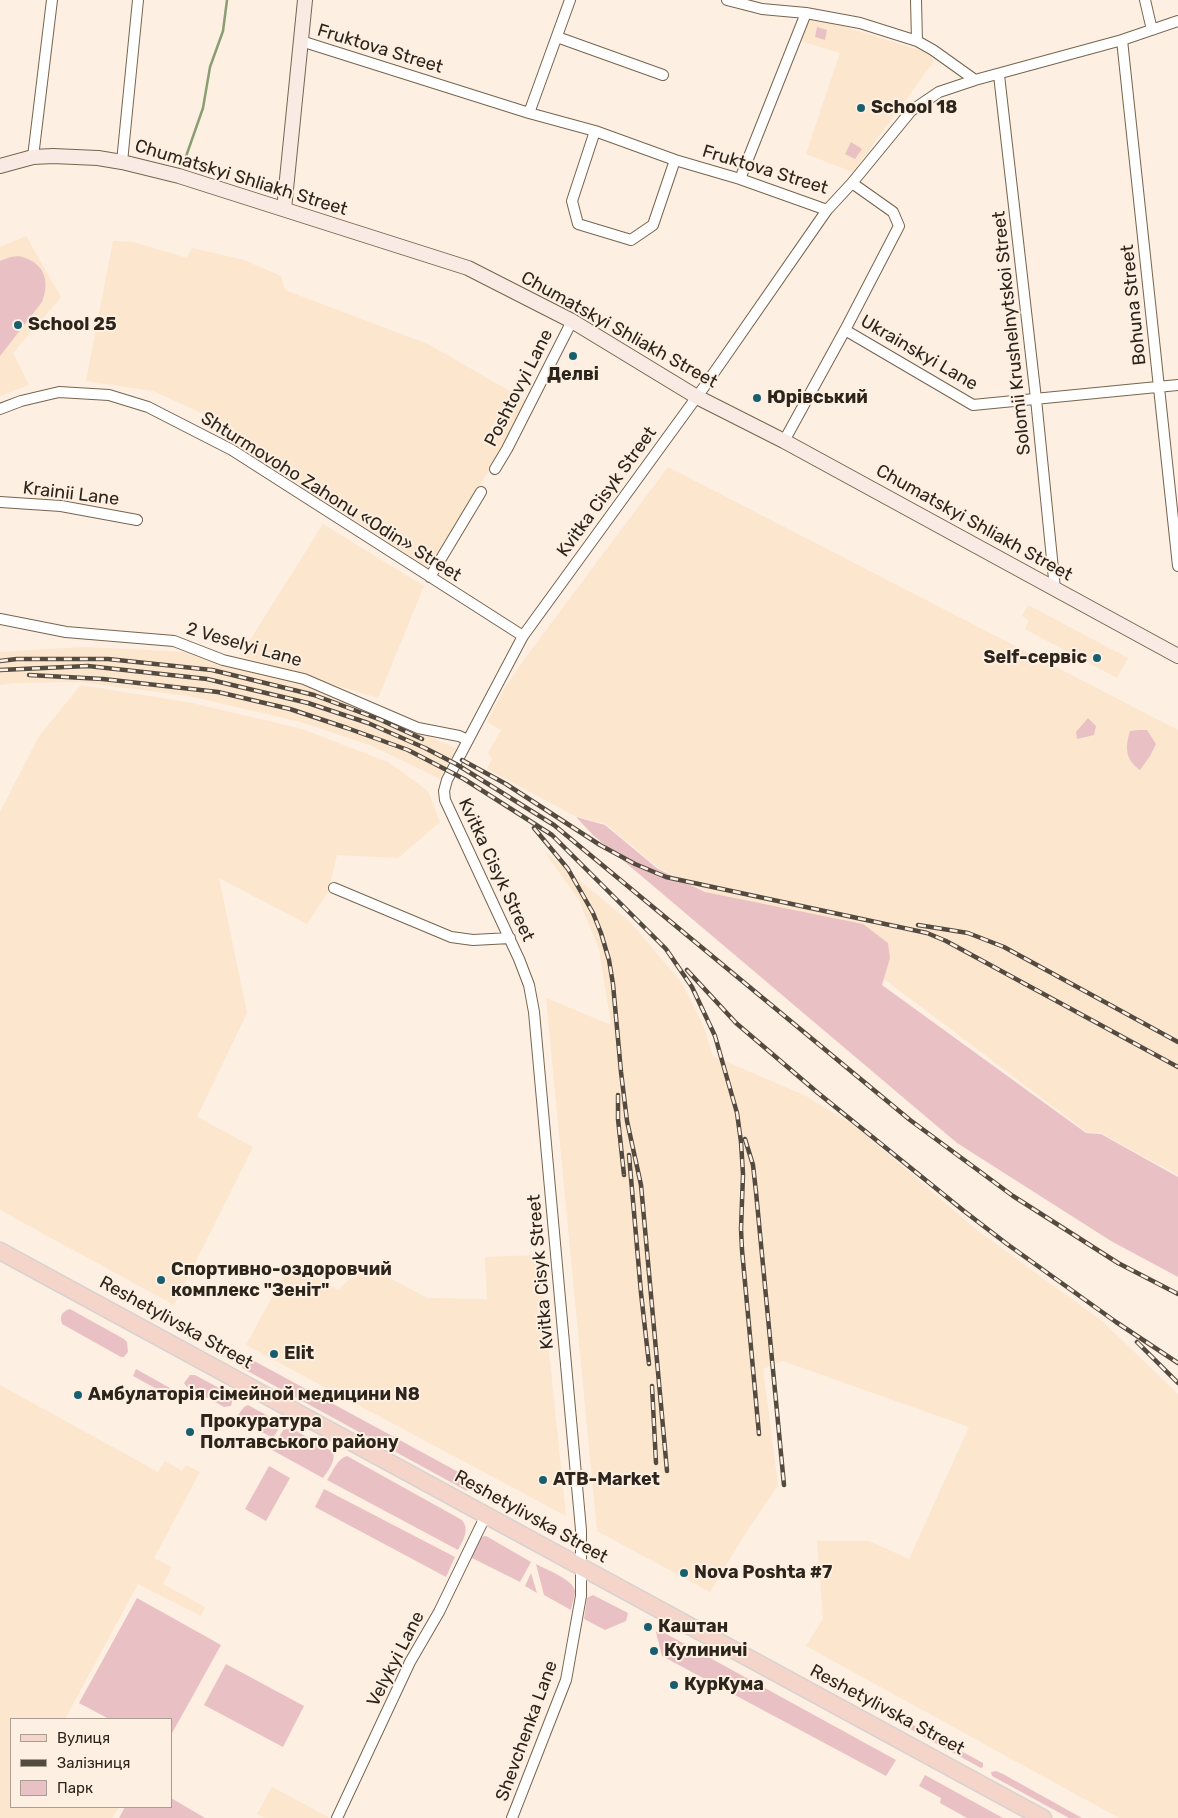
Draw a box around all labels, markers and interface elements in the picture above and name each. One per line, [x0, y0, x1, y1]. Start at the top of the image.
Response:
street label: Fruktova Street [315, 20, 445, 78]
place label: School 18 [871, 97, 957, 119]
marker: School 18 [855, 102, 867, 114]
street label: Chumatskyi Shliakh Street [132, 135, 350, 221]
street label: Fruktova Street [700, 141, 830, 199]
street label: Solomii Krushelnytskoi Street [988, 210, 1036, 456]
street label: Bohuna Street [1117, 243, 1151, 367]
street label: Chumatskyi Shliakh Street [517, 267, 721, 393]
street label: Ukrainskyi Lane [856, 311, 982, 395]
place label: School 25 [28, 314, 117, 336]
marker: School 25 [12, 319, 24, 331]
street label: Poshtovyi Lane [480, 326, 558, 450]
marker: Делві [567, 350, 579, 362]
place label: Делві [547, 364, 599, 386]
place label: Юрівський [767, 387, 868, 409]
marker: Юрівський [751, 392, 763, 404]
street label: Shturmovoho Zahonu «Odin» Street [197, 408, 465, 586]
street label: Kvitka Cisyk Street [553, 423, 661, 561]
street label: Chumatskyi Shliakh Street [872, 460, 1076, 586]
street label: Krainii Lane [22, 477, 120, 511]
street label: 2 Veselyi Lane [184, 618, 304, 672]
place label: Self-сервіс [984, 647, 1087, 669]
marker: Self-сервіс [1091, 652, 1103, 664]
street label: Kvitka Cisyk Street [453, 795, 539, 945]
street label: Kvitka Cisyk Street [523, 1194, 559, 1350]
place label: Спортивно-оздоровчий комплекс "Зеніт" [171, 1259, 392, 1302]
street label: Reshetylivska Street [96, 1272, 256, 1374]
marker: Спортивно-оздоровчий комплекс "Зеніт" [155, 1274, 167, 1286]
place label: Elit [284, 1343, 314, 1365]
marker: Elit [268, 1348, 280, 1360]
place label: Амбулаторія сімейной медицини N8 [88, 1384, 420, 1406]
marker: Амбулаторія сімейной медицини N8 [72, 1389, 84, 1401]
place label: Прокуратура Полтавського району [200, 1411, 399, 1454]
marker: Прокуратура Полтавського району [184, 1426, 196, 1438]
street label: Reshetylivska Street [451, 1466, 611, 1568]
place label: ATB-Market [553, 1469, 660, 1491]
marker: ATB-Market [537, 1474, 549, 1486]
place label: Nova Poshta #7 [694, 1562, 832, 1584]
marker: Nova Poshta #7 [678, 1567, 690, 1579]
street label: Velykyi Lane [363, 1608, 429, 1710]
place label: Каштан [658, 1616, 728, 1638]
marker: Каштан [642, 1621, 654, 1633]
place label: Кулиничі [664, 1640, 747, 1662]
marker: Кулиничі [648, 1645, 660, 1657]
street label: Shevchenka Lane [492, 1658, 562, 1804]
street label: Reshetylivska Street [806, 1660, 968, 1760]
place label: КурКума [684, 1674, 764, 1696]
marker: КурКума [668, 1679, 680, 1691]
legend [10, 1718, 172, 1808]
text: Вулиця [57, 1729, 110, 1747]
text: Залізниця [57, 1754, 130, 1772]
text: Парк [57, 1779, 93, 1797]

